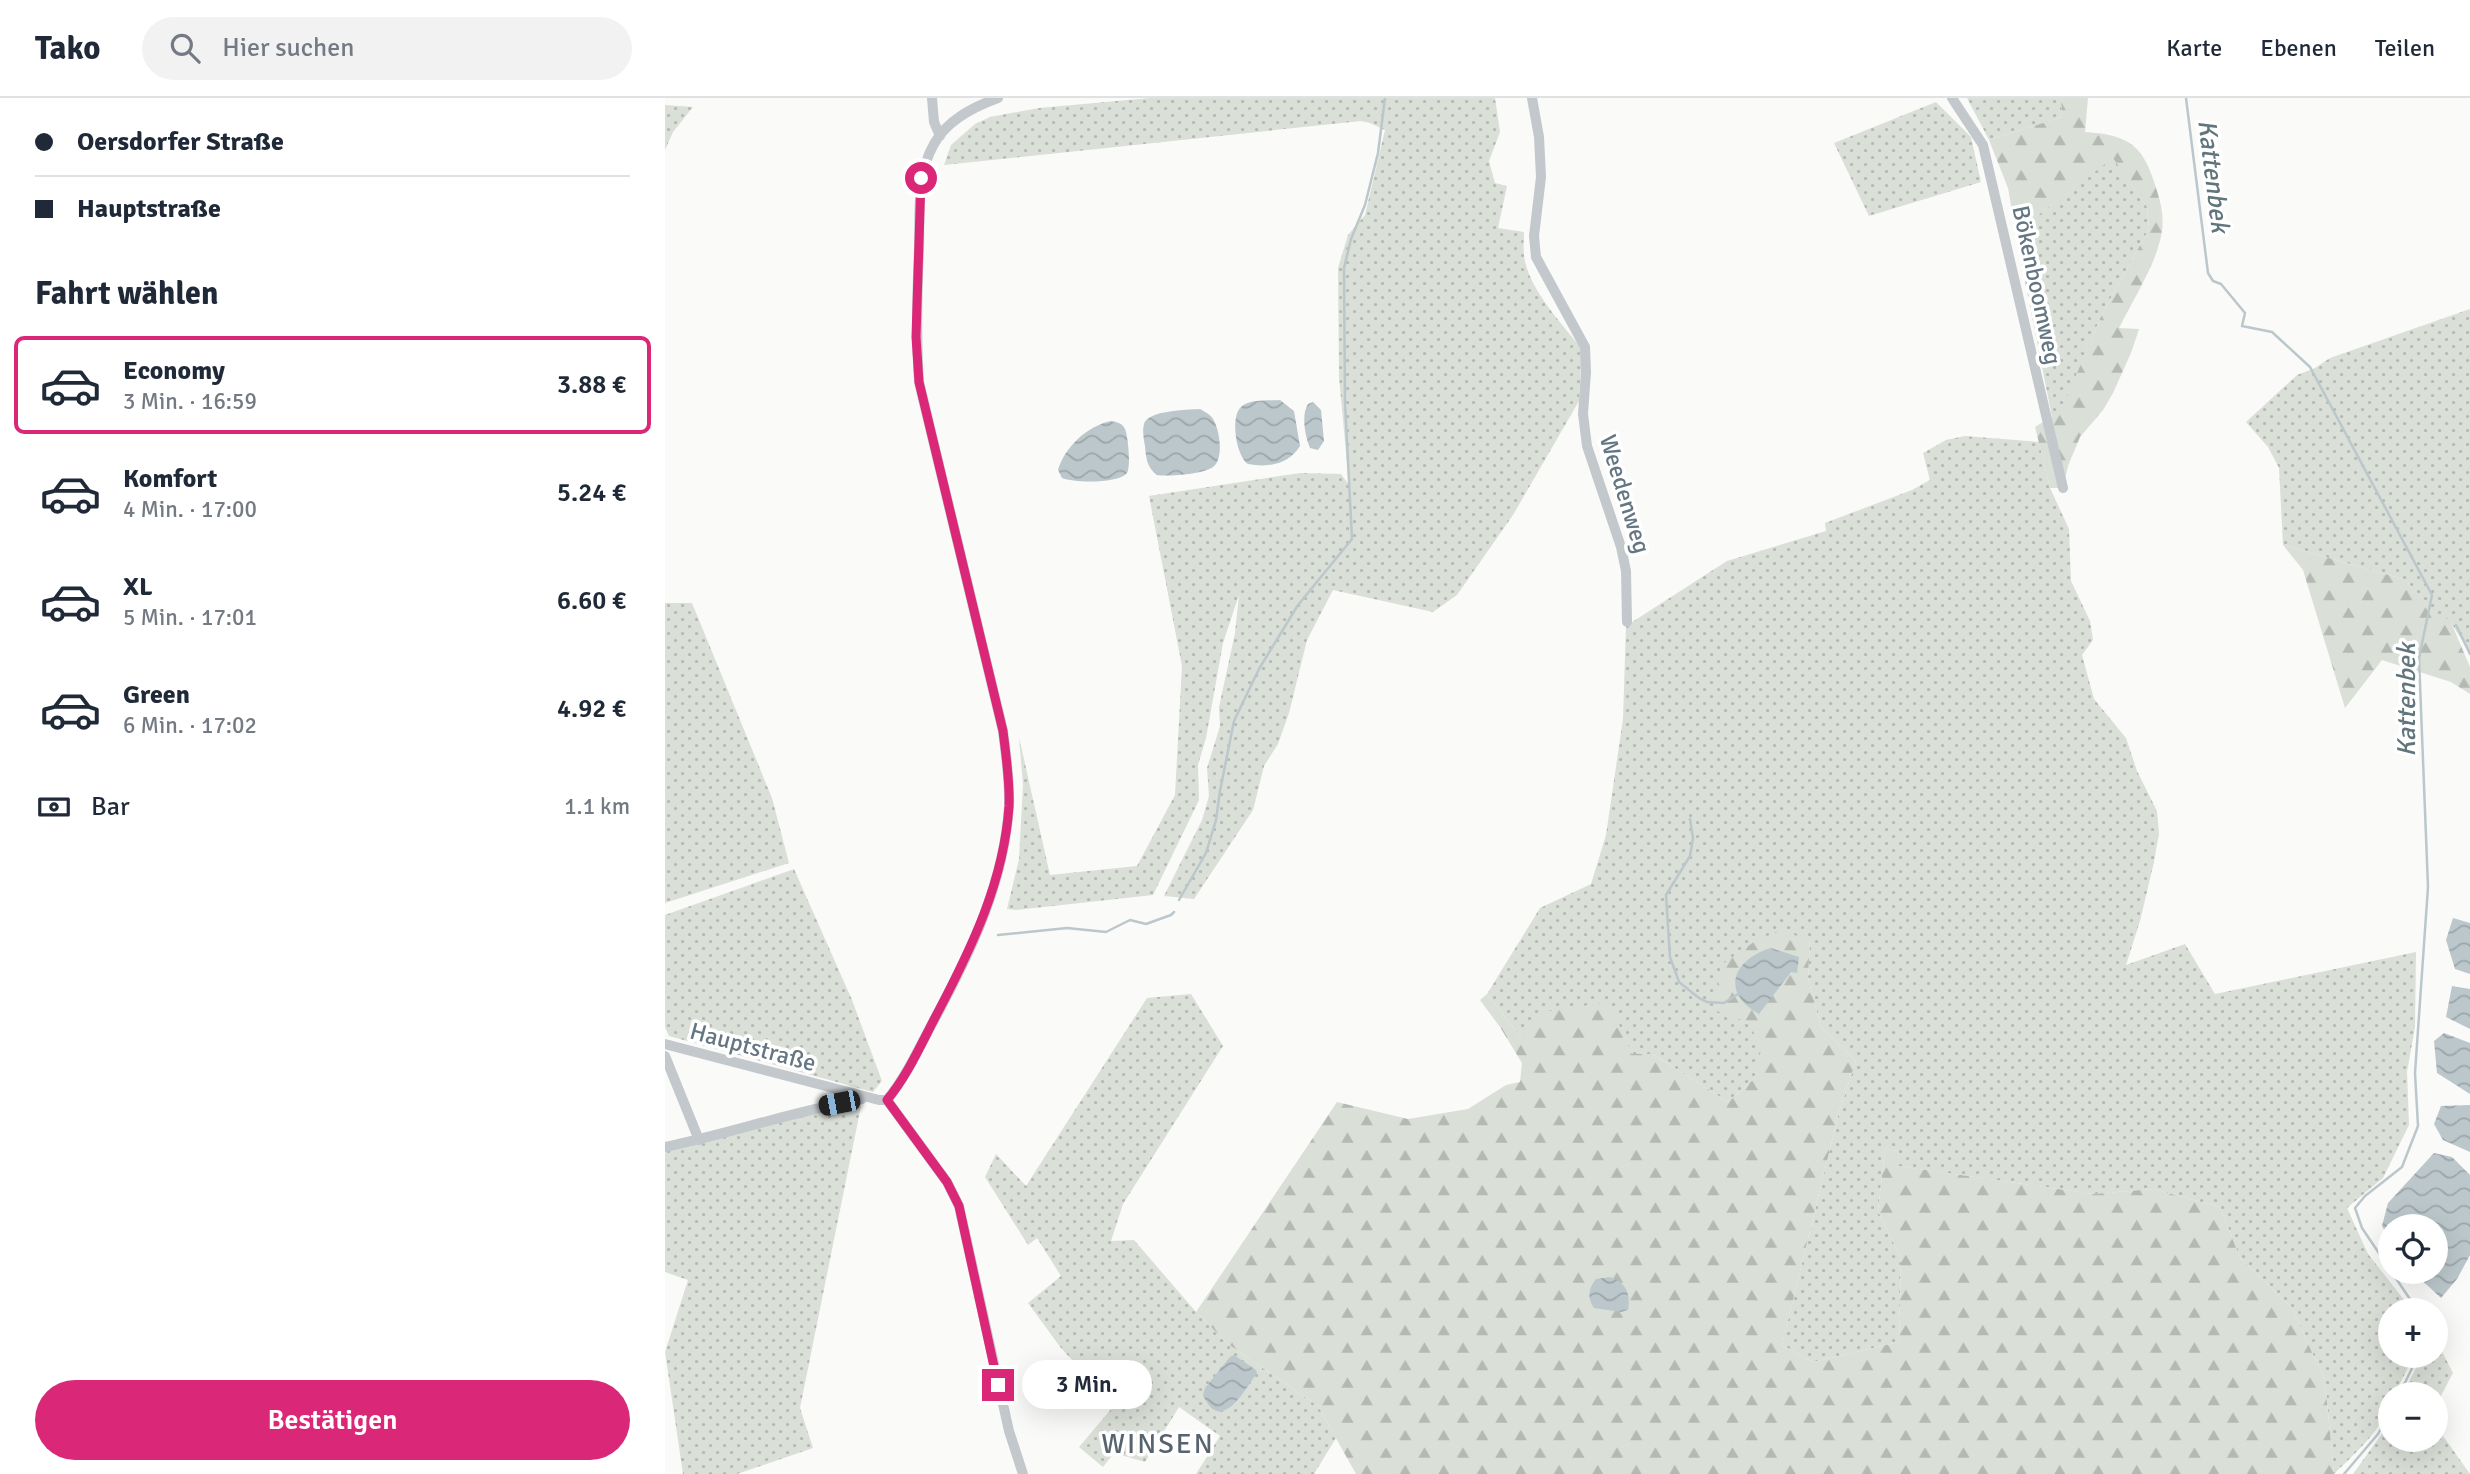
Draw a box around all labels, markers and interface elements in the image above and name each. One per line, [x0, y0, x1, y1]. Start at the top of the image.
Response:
search box [142, 17, 632, 80]
text: Tako [35, 28, 100, 69]
icon: search [166, 29, 204, 67]
text: Hier suchen [222, 32, 354, 64]
text: Karte [2166, 33, 2222, 63]
text: Ebenen [2260, 33, 2337, 63]
text: Teilen [2375, 33, 2435, 63]
water label: Kattenbek [2190, 118, 2236, 236]
text: Oersdorfer Straße [77, 126, 284, 158]
route start [905, 162, 937, 194]
text: Hauptstraße [77, 193, 221, 225]
street label: Bökenboomweg [2006, 203, 2068, 367]
text: Fahrt wählen [35, 274, 219, 313]
icon: car [39, 354, 102, 417]
text: Economy [123, 355, 225, 387]
text: 3.88 € [557, 369, 626, 401]
text: 3 Min. · 16:59 [123, 387, 257, 416]
street label: Weedenweg [1593, 431, 1657, 557]
icon: car [39, 462, 102, 525]
text: Komfort [123, 463, 217, 495]
text: 5.24 € [557, 477, 626, 509]
text: 4 Min. · 17:00 [123, 495, 257, 524]
icon: car [39, 570, 102, 633]
text: XL [123, 571, 153, 603]
text: 6.60 € [557, 585, 626, 617]
text: 5 Min. · 17:01 [123, 603, 257, 632]
water label: Kattenbek [2391, 641, 2423, 757]
icon: car [39, 678, 102, 741]
text: Green [123, 679, 190, 711]
text: 4.92 € [557, 693, 626, 725]
text: 6 Min. · 17:02 [123, 711, 257, 740]
icon: cash [35, 788, 73, 826]
text: Bar [91, 791, 129, 823]
text: 1.1 km [564, 792, 630, 821]
street label: Hauptstraße [687, 1016, 819, 1078]
car [817, 1089, 862, 1117]
map controls [2378, 1214, 2448, 1452]
button: locate [2378, 1214, 2448, 1284]
button: + [2378, 1298, 2448, 1368]
callout: 3 Min. [1023, 1360, 1152, 1410]
route end [982, 1369, 1014, 1401]
text: 3 Min. [1056, 1370, 1118, 1399]
button: Bestätigen [35, 1380, 630, 1460]
button: − [2378, 1382, 2448, 1452]
district label: WINSEN [1101, 1427, 1215, 1461]

